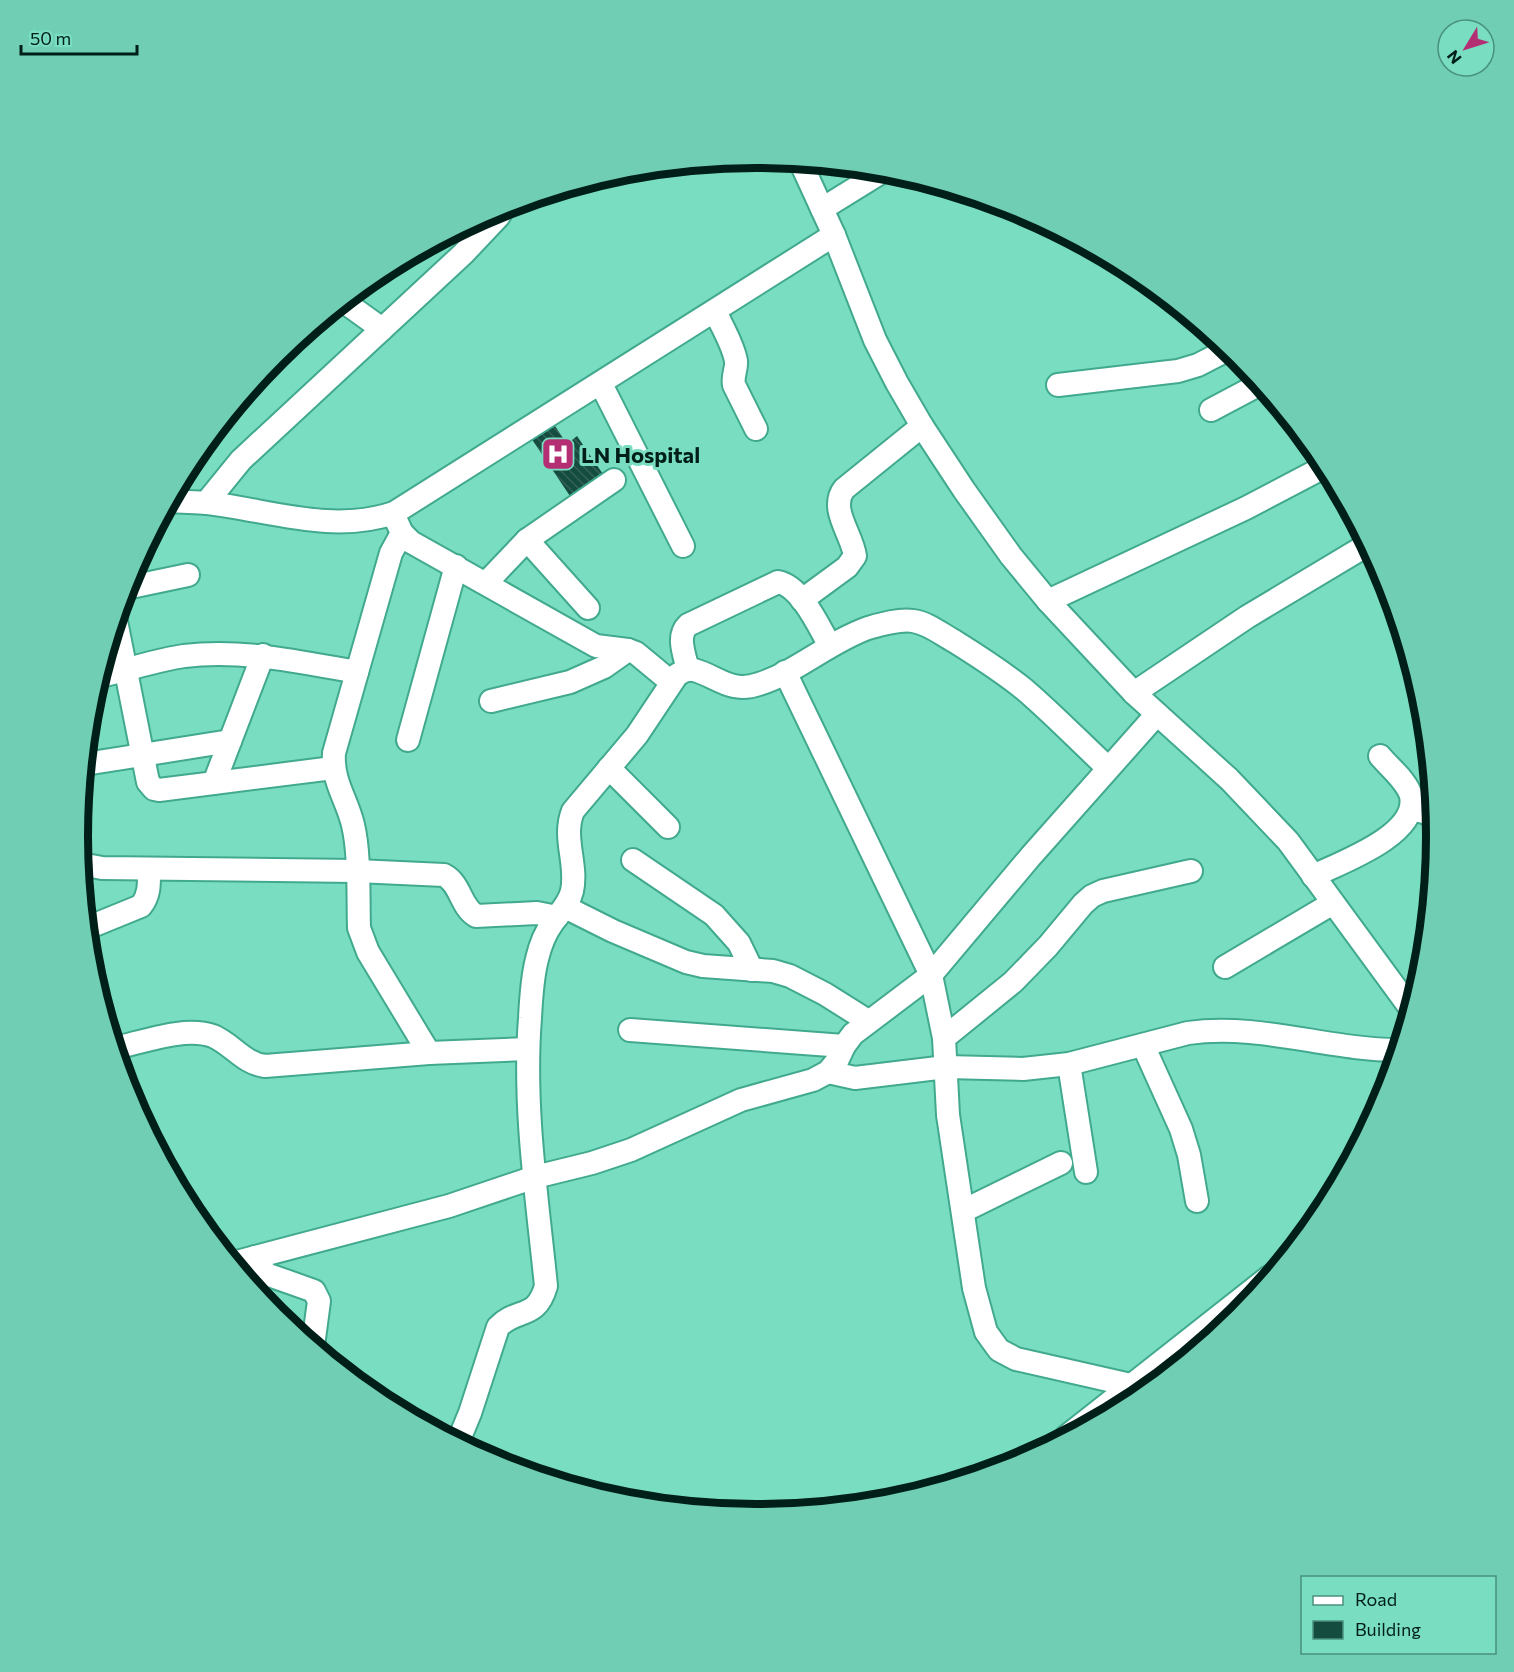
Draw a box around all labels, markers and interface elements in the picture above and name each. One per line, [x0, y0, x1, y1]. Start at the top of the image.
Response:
scale bar [21, 18, 136, 56]
north arrow [1436, 18, 1496, 78]
text: 50 m [30, 27, 71, 49]
text: N [1443, 47, 1465, 68]
hospital icon: LN Hospital [540, 436, 576, 472]
place label: LN Hospital [581, 441, 700, 468]
legend [1301, 1576, 1496, 1654]
text: Road [1355, 1588, 1397, 1610]
text: Building [1355, 1618, 1421, 1640]

